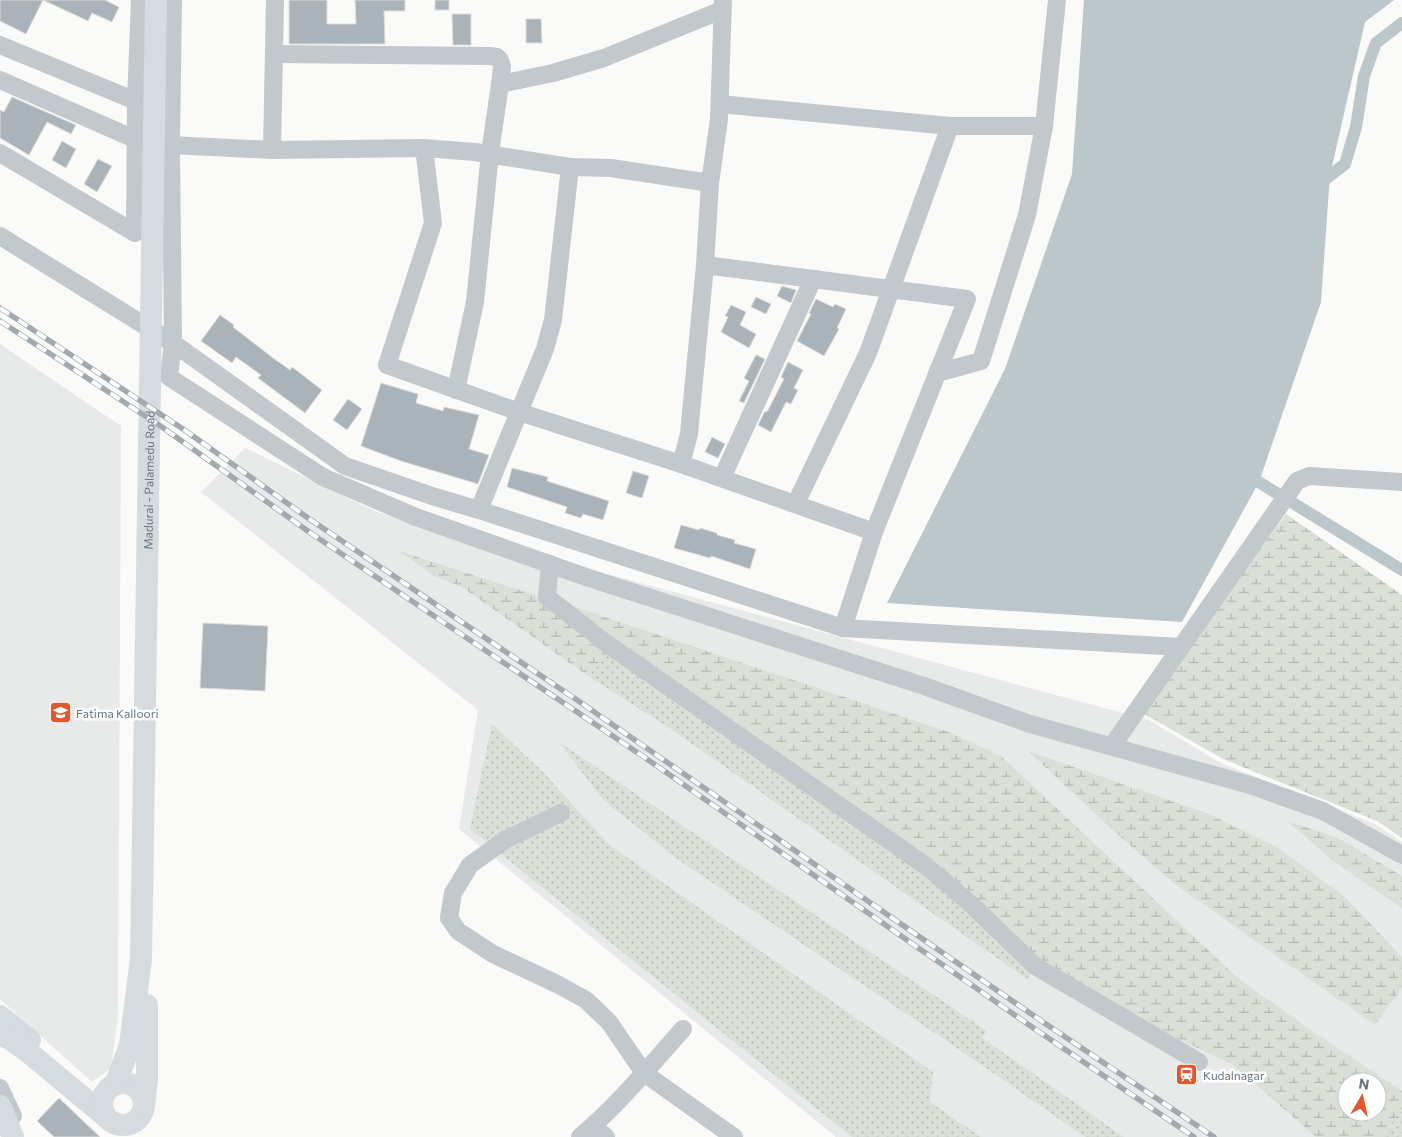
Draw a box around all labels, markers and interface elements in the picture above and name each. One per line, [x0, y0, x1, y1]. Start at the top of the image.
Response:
street label: Madurai - Palamedu Road [140, 411, 157, 550]
school or university icon: Fatima Kalloori [48, 701, 72, 725]
place label: Fatima Kalloori [76, 706, 159, 720]
station icon: Kudalnagar [1175, 1063, 1199, 1087]
place label: Kudalnagar [1203, 1068, 1265, 1082]
north arrow [1337, 1072, 1387, 1122]
text: N [1358, 1074, 1371, 1093]

